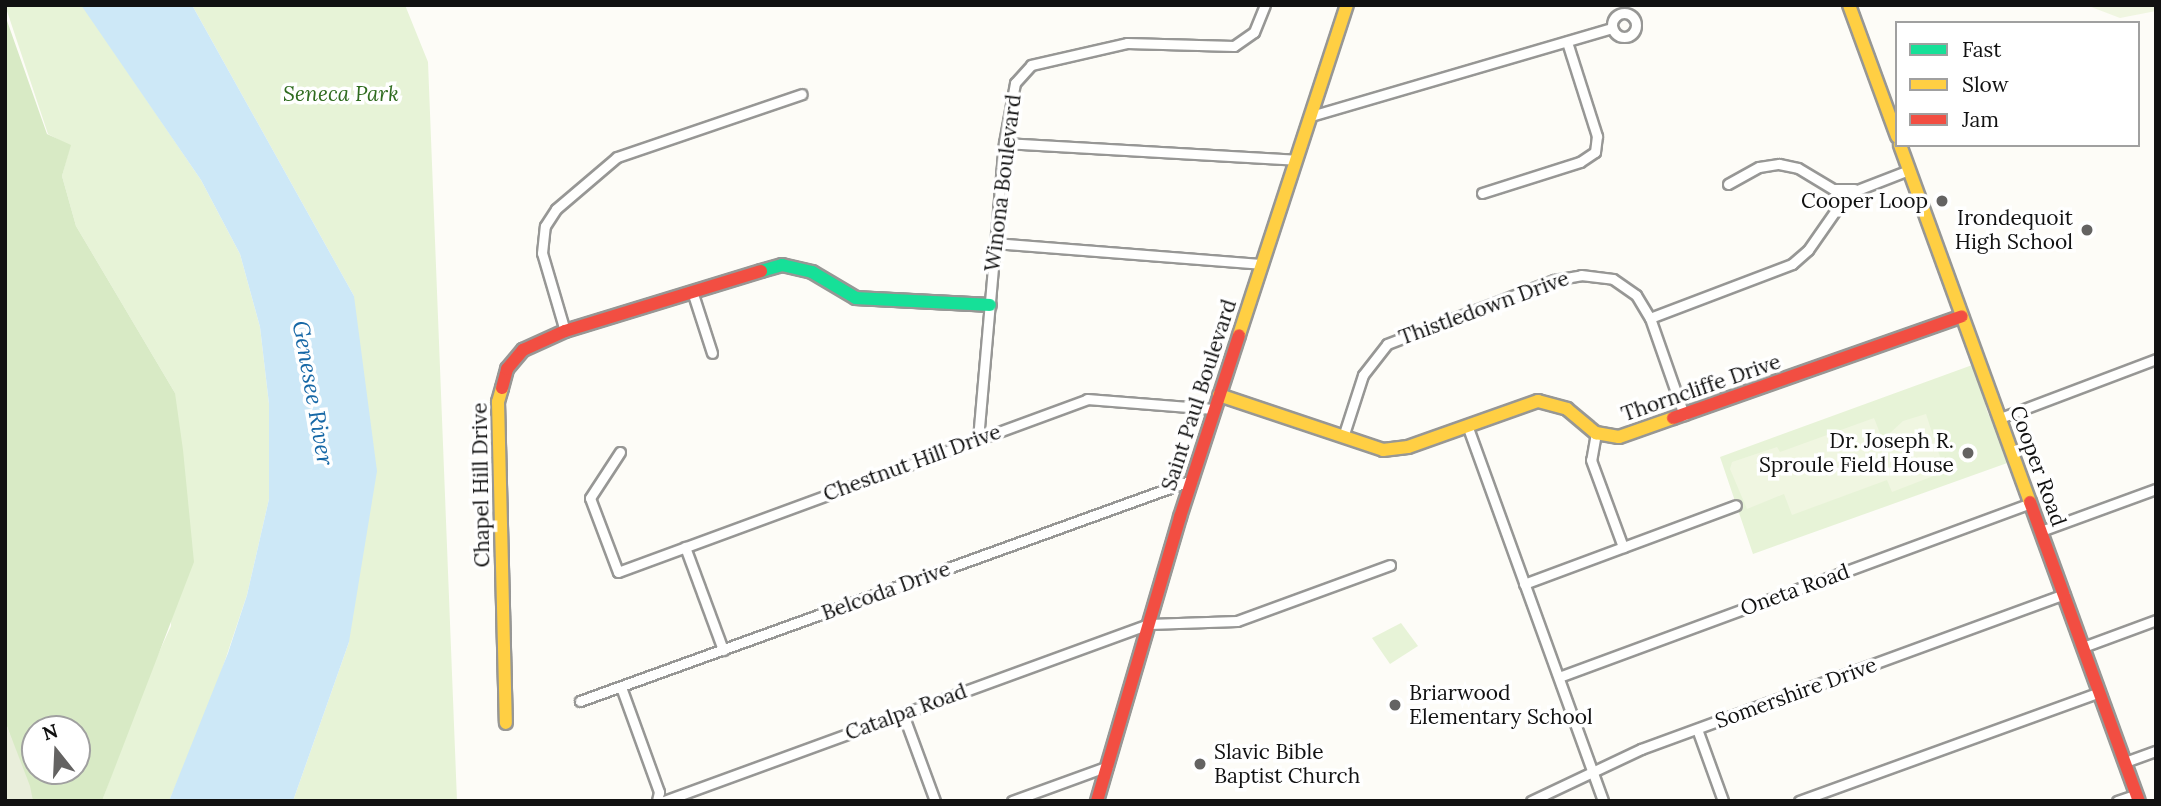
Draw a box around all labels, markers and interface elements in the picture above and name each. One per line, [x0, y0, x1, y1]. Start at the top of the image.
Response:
legend [1895, 21, 2140, 147]
text: Fast [1962, 36, 2001, 63]
text: Slow [1962, 71, 2009, 98]
park label: Seneca Park [283, 81, 399, 107]
street label: Winona Boulevard [980, 93, 1026, 273]
text: Jam [1962, 106, 1999, 133]
place label: Cooper Loop [1801, 188, 1928, 214]
marker: Cooper Loop [1934, 193, 1950, 209]
place label: Irondequoit High School [1955, 205, 2073, 255]
marker: Irondequoit High School [2079, 222, 2095, 238]
street label: Thistledown Drive [1396, 266, 1572, 350]
street label: Saint Paul Boulevard [1156, 296, 1242, 494]
water label: Genesee River [287, 318, 339, 468]
street label: Thorncliffe Drive [1618, 349, 1784, 427]
street label: Chapel Hill Drive [467, 402, 495, 568]
street label: Cooper Road [2005, 402, 2071, 530]
street label: Chestnut Hill Drive [820, 419, 1004, 507]
place label: Dr. Joseph R. Sproule Field House [1759, 428, 1954, 478]
marker: Dr. Joseph R. Sproule Field House [1960, 445, 1976, 461]
street label: Belcoda Drive [818, 556, 954, 626]
street label: Oneta Road [1737, 559, 1853, 621]
street label: Somershire Drive [1712, 652, 1880, 734]
street label: Catalpa Road [842, 678, 970, 746]
place label: Briarwood Elementary School [1409, 680, 1593, 730]
marker: Briarwood Elementary School [1387, 697, 1403, 713]
north arrow [21, 715, 91, 785]
text: N [39, 718, 61, 746]
place label: Slavic Bible Baptist Church [1214, 739, 1360, 789]
marker: Slavic Bible Baptist Church [1192, 756, 1208, 772]

